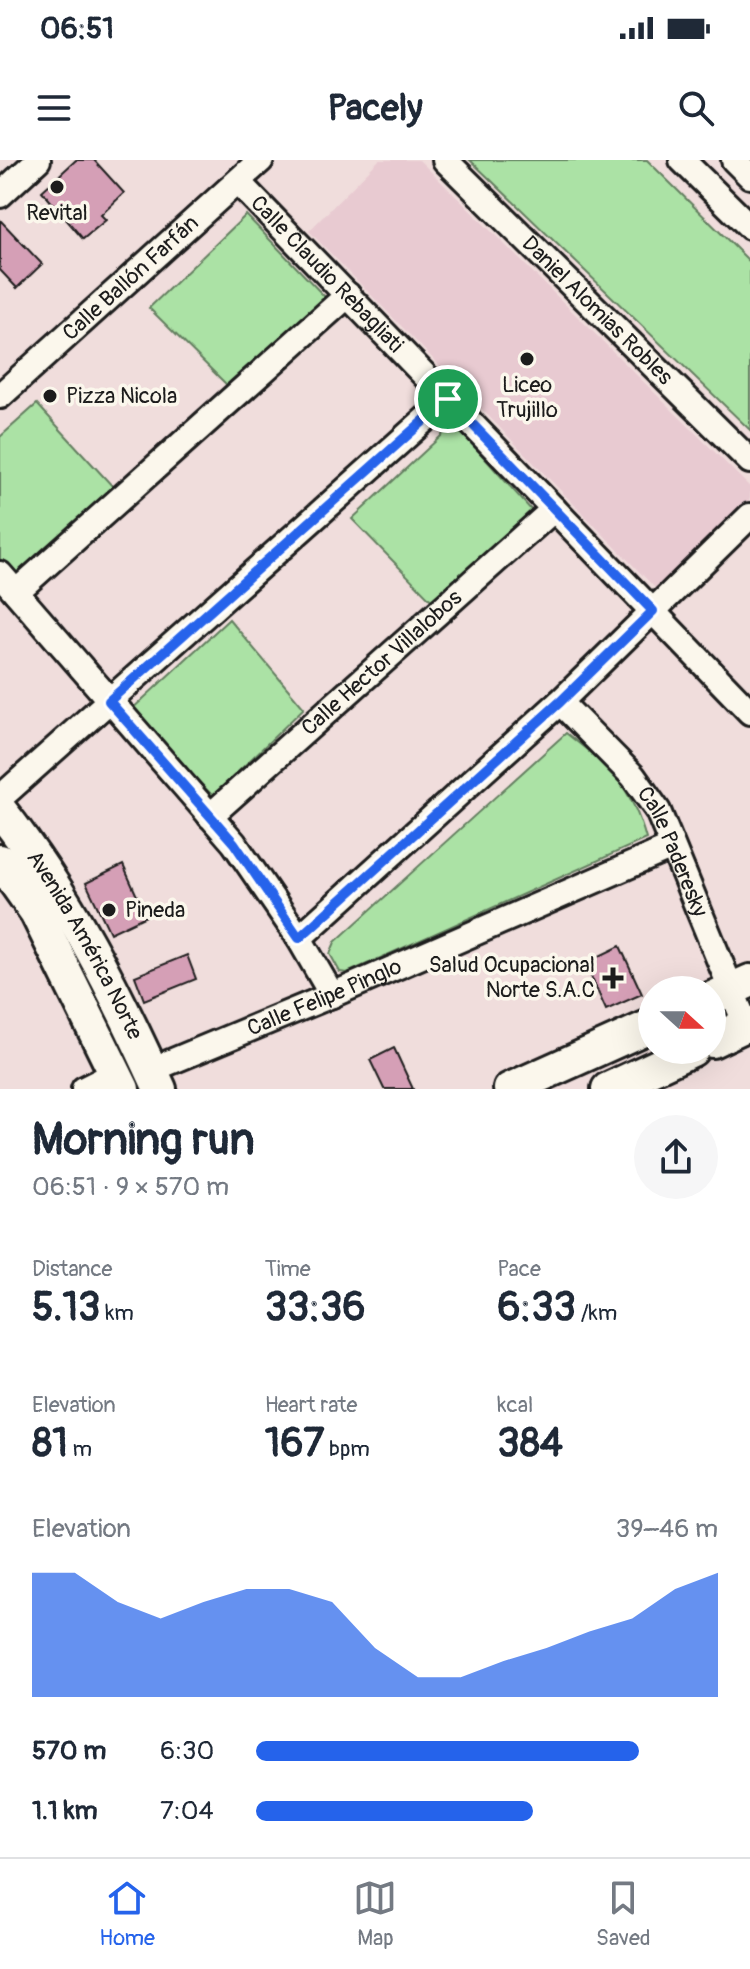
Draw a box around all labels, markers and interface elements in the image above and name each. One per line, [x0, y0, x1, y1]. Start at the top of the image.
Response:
text: 06:51 [40, 10, 114, 47]
icon: menu [32, 86, 76, 130]
text: Pacely [327, 86, 423, 131]
icon: search [674, 86, 718, 130]
marker: Revital [48, 178, 66, 196]
street label: Calle Claudio Rebagliati [245, 189, 409, 359]
place label: Revital [26, 199, 88, 227]
street label: Calle Ballón Farfán [57, 209, 205, 347]
street label: Daniel Alomias Robles [516, 230, 679, 391]
marker: Liceo Trujillo [518, 350, 536, 368]
pin [414, 365, 482, 433]
place label: Liceo Trujillo [496, 371, 558, 424]
icon: arrive [426, 377, 470, 421]
place label: Pizza Nicola [66, 382, 177, 410]
marker: Pizza Nicola [41, 387, 59, 405]
street label: Calle Hector Villalobos [296, 584, 468, 742]
street label: Calle Paderesky [631, 781, 714, 921]
street label: Avenida América Norte [20, 845, 149, 1044]
place label: Pineda [125, 896, 185, 924]
marker: Pineda [100, 901, 118, 919]
place label: Salud Ocupacional Norte S.A.C [429, 951, 595, 1004]
street label: Calle Felipe Pinglo [243, 952, 406, 1043]
marker: Salud Ocupacional Norte S.A.C [602, 967, 624, 989]
north arrow [638, 976, 726, 1064]
map controls [638, 976, 726, 1064]
text: Morning run [32, 1113, 255, 1168]
button: share [634, 1115, 718, 1199]
text: 06:51 · 9 × 570 m [32, 1171, 229, 1203]
text: Distance [32, 1255, 112, 1283]
text: Time [265, 1255, 311, 1283]
text: Pace [497, 1255, 541, 1283]
text: 5.13 [32, 1283, 100, 1332]
text: 33:36 [265, 1283, 366, 1332]
text: 6:33 [497, 1283, 576, 1332]
text: km [100, 1299, 134, 1327]
text: /km [576, 1299, 617, 1327]
text: Elevation [32, 1391, 116, 1419]
text: Heart rate [265, 1391, 357, 1419]
text: kcal [497, 1391, 533, 1419]
text: 81 [32, 1419, 68, 1468]
text: 167 [265, 1419, 324, 1468]
text: 384 [497, 1419, 563, 1468]
text: m [68, 1435, 92, 1463]
text: bpm [324, 1435, 370, 1463]
text: Elevation [32, 1513, 131, 1545]
text: 39–46 m [616, 1513, 718, 1545]
text: 570 m [32, 1735, 106, 1767]
text: 6:30 [160, 1735, 214, 1767]
text: 1.1 km [32, 1795, 98, 1827]
text: 7:04 [160, 1795, 214, 1827]
tab: Home [99, 1876, 155, 1952]
tab: Map [353, 1876, 397, 1952]
tab: Saved [596, 1876, 651, 1952]

